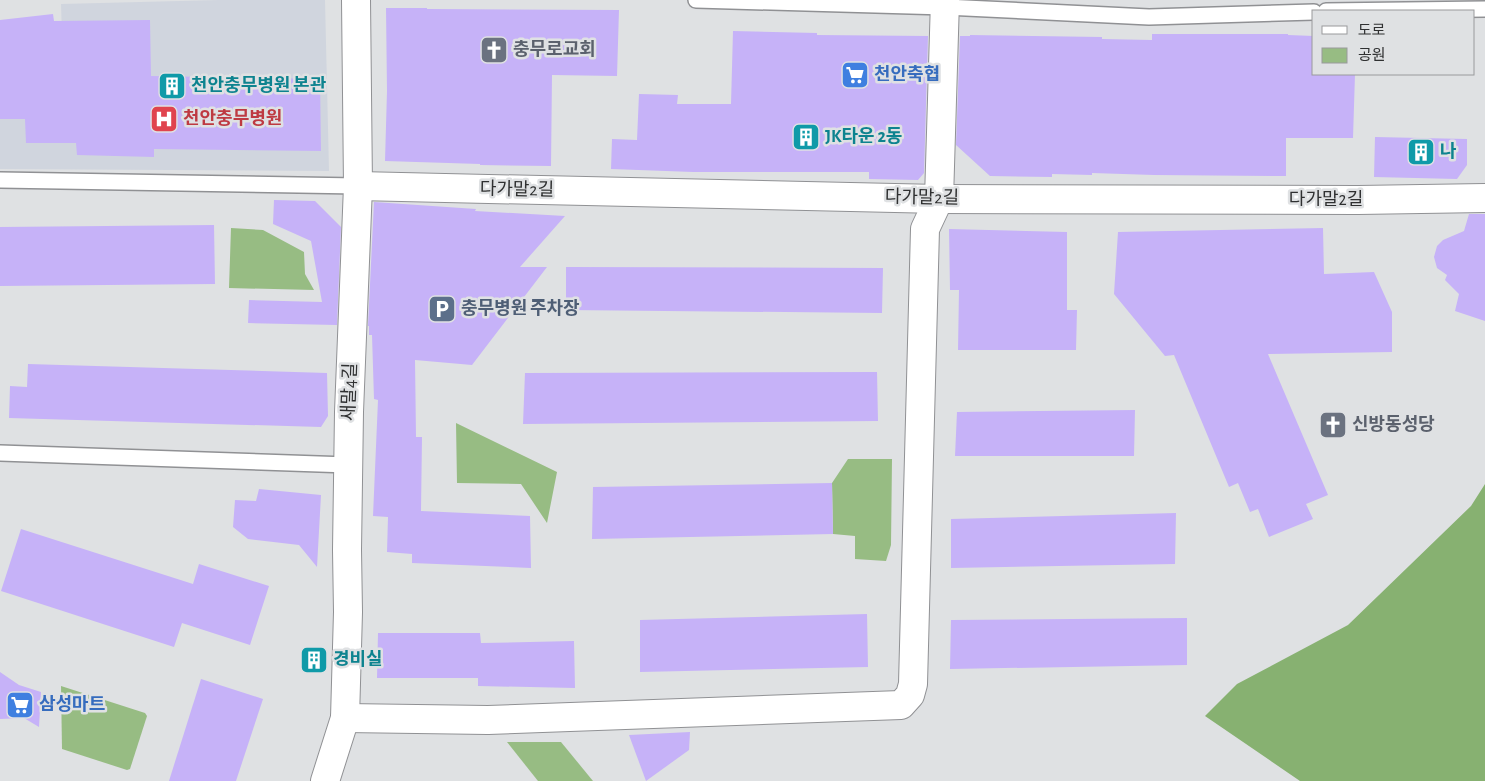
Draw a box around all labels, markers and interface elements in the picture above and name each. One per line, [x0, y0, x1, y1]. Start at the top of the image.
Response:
legend [1312, 10, 1475, 75]
text: 도로 [1358, 23, 1386, 38]
church icon: 충무로교회 [479, 35, 509, 65]
place label: 충무로교회 [513, 40, 596, 59]
text: 공원 [1358, 47, 1386, 63]
supermarket icon: 천안축협 [840, 60, 870, 90]
place label: 천안축협 [874, 64, 940, 84]
building icon: 천안충무병원 본관 [157, 71, 187, 101]
place label: 천안충무병원 본관 [191, 75, 327, 95]
hospital icon: 천안충무병원 [149, 104, 179, 134]
place label: 천안충무병원 [183, 108, 282, 128]
building icon: JK타운 2동 [791, 122, 821, 152]
place label: JK타운 2동 [825, 127, 902, 146]
building icon: 나 [1406, 137, 1436, 167]
place label: 나 [1440, 142, 1457, 161]
street label: 다가말2길 [480, 179, 554, 200]
street label: 다가말2길 [885, 187, 959, 208]
street label: 다가말2길 [1289, 190, 1363, 209]
parking icon: 충무병원 주차장 [427, 294, 457, 324]
place label: 충무병원 주차장 [461, 299, 580, 318]
street label: 새말4길 [339, 362, 360, 421]
church icon: 신방동성당 [1318, 410, 1348, 440]
place label: 신방동성당 [1352, 415, 1435, 434]
building icon: 경비실 [299, 645, 329, 675]
place label: 경비실 [333, 650, 383, 669]
supermarket icon: 삼성마트 [5, 690, 35, 720]
place label: 삼성마트 [39, 695, 105, 714]

